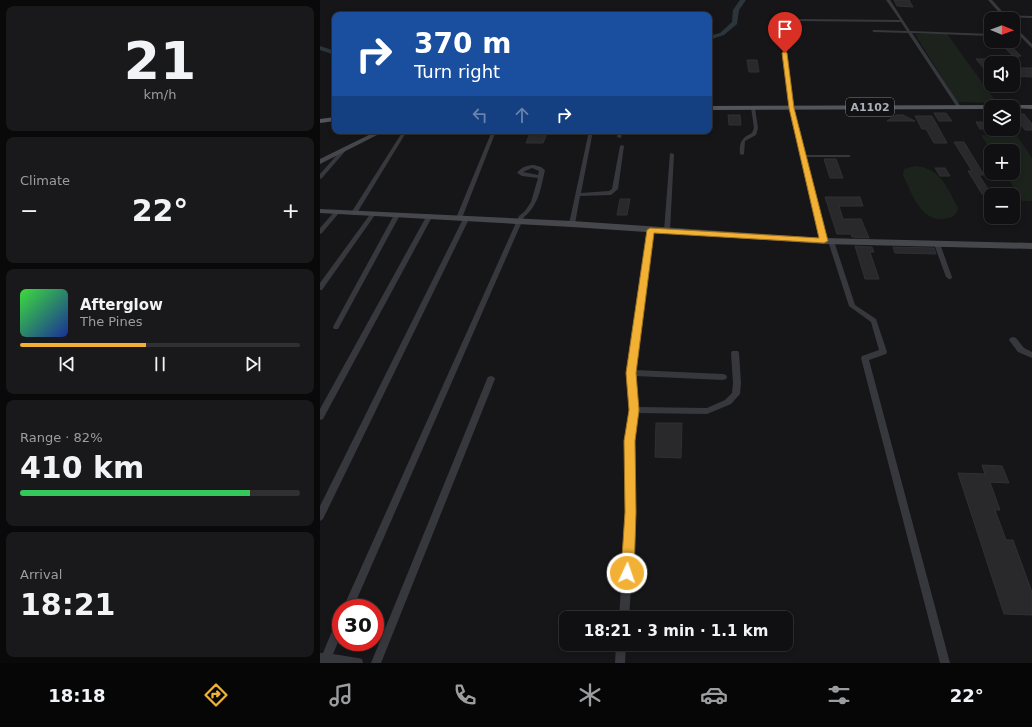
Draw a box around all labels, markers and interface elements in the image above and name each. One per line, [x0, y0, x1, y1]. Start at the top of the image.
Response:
pin [768, 12, 802, 53]
north arrow [984, 12, 1020, 48]
map controls [984, 12, 1020, 224]
icon: arrive [774, 18, 796, 40]
text: 370 m [414, 27, 511, 60]
icon: right [348, 28, 400, 80]
text: 21 [124, 31, 196, 91]
button: sound [984, 56, 1020, 92]
text: Turn right [414, 61, 500, 82]
text: km/h [144, 87, 176, 102]
road number: A1102 [846, 98, 894, 116]
button: layers [984, 100, 1020, 136]
icon: left [469, 104, 491, 126]
icon: ahead [511, 104, 533, 126]
icon: right [553, 104, 575, 126]
button: + [984, 144, 1020, 180]
text: Climate [20, 173, 70, 188]
button: − [984, 188, 1020, 224]
text: 22° [132, 193, 188, 228]
text: − [20, 198, 38, 223]
text: + [282, 198, 300, 223]
text: Afterglow [80, 296, 163, 314]
text: The Pines [80, 314, 143, 329]
icon: previous [56, 353, 78, 375]
icon: pause [149, 353, 171, 375]
icon: next [242, 353, 264, 375]
text: Range · 82% [20, 430, 103, 445]
text: 410 km [20, 450, 144, 485]
position arrow [606, 552, 648, 594]
text: Arrival [20, 567, 62, 582]
text: 18:21 [20, 587, 116, 622]
speed limit sign: 30 [332, 599, 384, 651]
text: 18:21 · 3 min · 1.1 km [584, 622, 768, 640]
icon: directions [202, 681, 230, 709]
icon: music [327, 681, 355, 709]
icon: phone [451, 681, 479, 709]
icon: climate [576, 681, 604, 709]
icon: car [700, 681, 728, 709]
icon: filters [825, 681, 853, 709]
text: 18:18 [48, 685, 106, 706]
text: 22° [950, 685, 984, 706]

